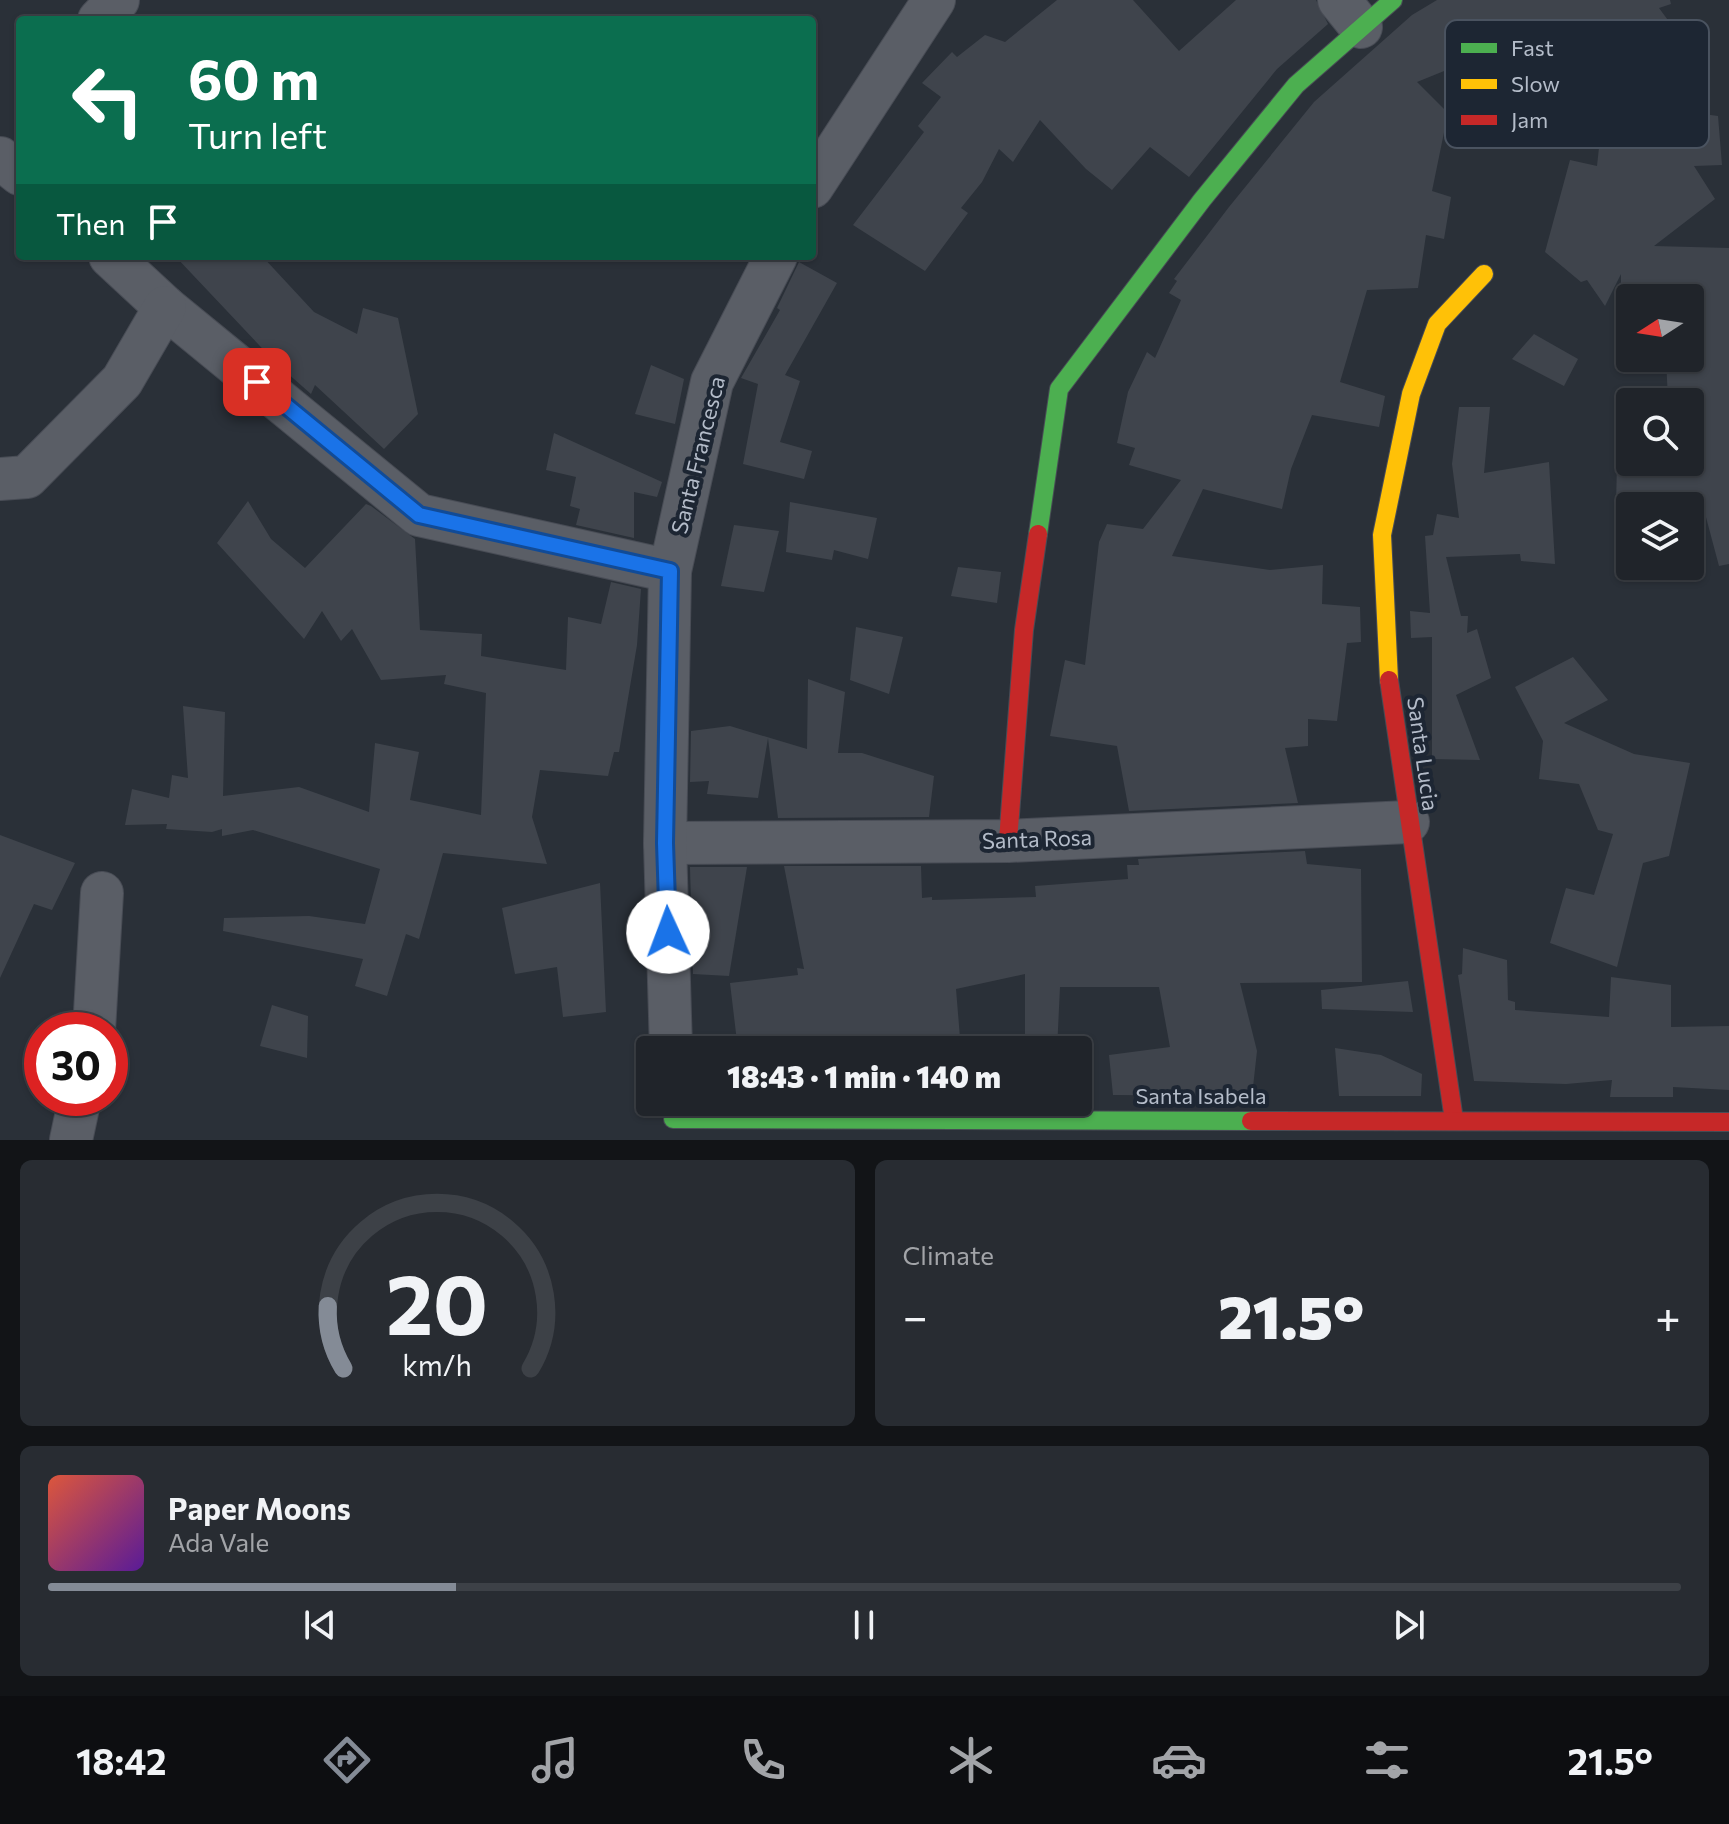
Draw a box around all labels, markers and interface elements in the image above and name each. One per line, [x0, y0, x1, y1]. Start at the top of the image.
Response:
legend [1445, 20, 1709, 148]
text: Fast [1511, 34, 1554, 61]
text: 60 m [188, 43, 319, 112]
icon: left [56, 48, 160, 152]
text: Slow [1511, 70, 1560, 97]
text: Jam [1511, 106, 1548, 133]
text: Turn left [188, 112, 327, 156]
icon: arrive [141, 200, 185, 244]
text: Then [56, 204, 125, 241]
north arrow [1616, 284, 1704, 372]
map controls [1616, 284, 1704, 580]
pin [223, 348, 291, 416]
icon: arrive [235, 360, 279, 404]
street label: Santa Francesca [665, 373, 730, 537]
button: search [1616, 388, 1704, 476]
button: layers [1616, 492, 1704, 580]
street label: Santa Lucia [1402, 695, 1445, 813]
street label: Santa Rosa [981, 823, 1093, 854]
position arrow [626, 890, 710, 974]
speed limit sign: 30 [24, 1012, 128, 1116]
text: 18:43 · 1 min · 140 m [727, 1057, 1001, 1094]
street label: Santa Isabela [1135, 1082, 1267, 1109]
text: Climate [903, 1239, 994, 1270]
text: 20 [386, 1250, 488, 1352]
text: 21.5° [1218, 1278, 1364, 1351]
text: − [903, 1288, 928, 1342]
text: + [1655, 1288, 1681, 1342]
text: km/h [402, 1347, 472, 1382]
text: Paper Moons [168, 1489, 351, 1526]
text: Ada Vale [168, 1526, 269, 1557]
icon: previous [298, 1603, 342, 1647]
icon: pause [842, 1603, 886, 1647]
icon: next [1387, 1603, 1431, 1647]
icon: directions [319, 1732, 375, 1788]
icon: music [527, 1732, 583, 1788]
icon: phone [735, 1732, 791, 1788]
icon: climate [943, 1732, 999, 1788]
icon: car [1151, 1732, 1207, 1788]
icon: filters [1359, 1732, 1415, 1788]
text: 18:42 [76, 1738, 166, 1782]
text: 21.5° [1567, 1738, 1653, 1782]

